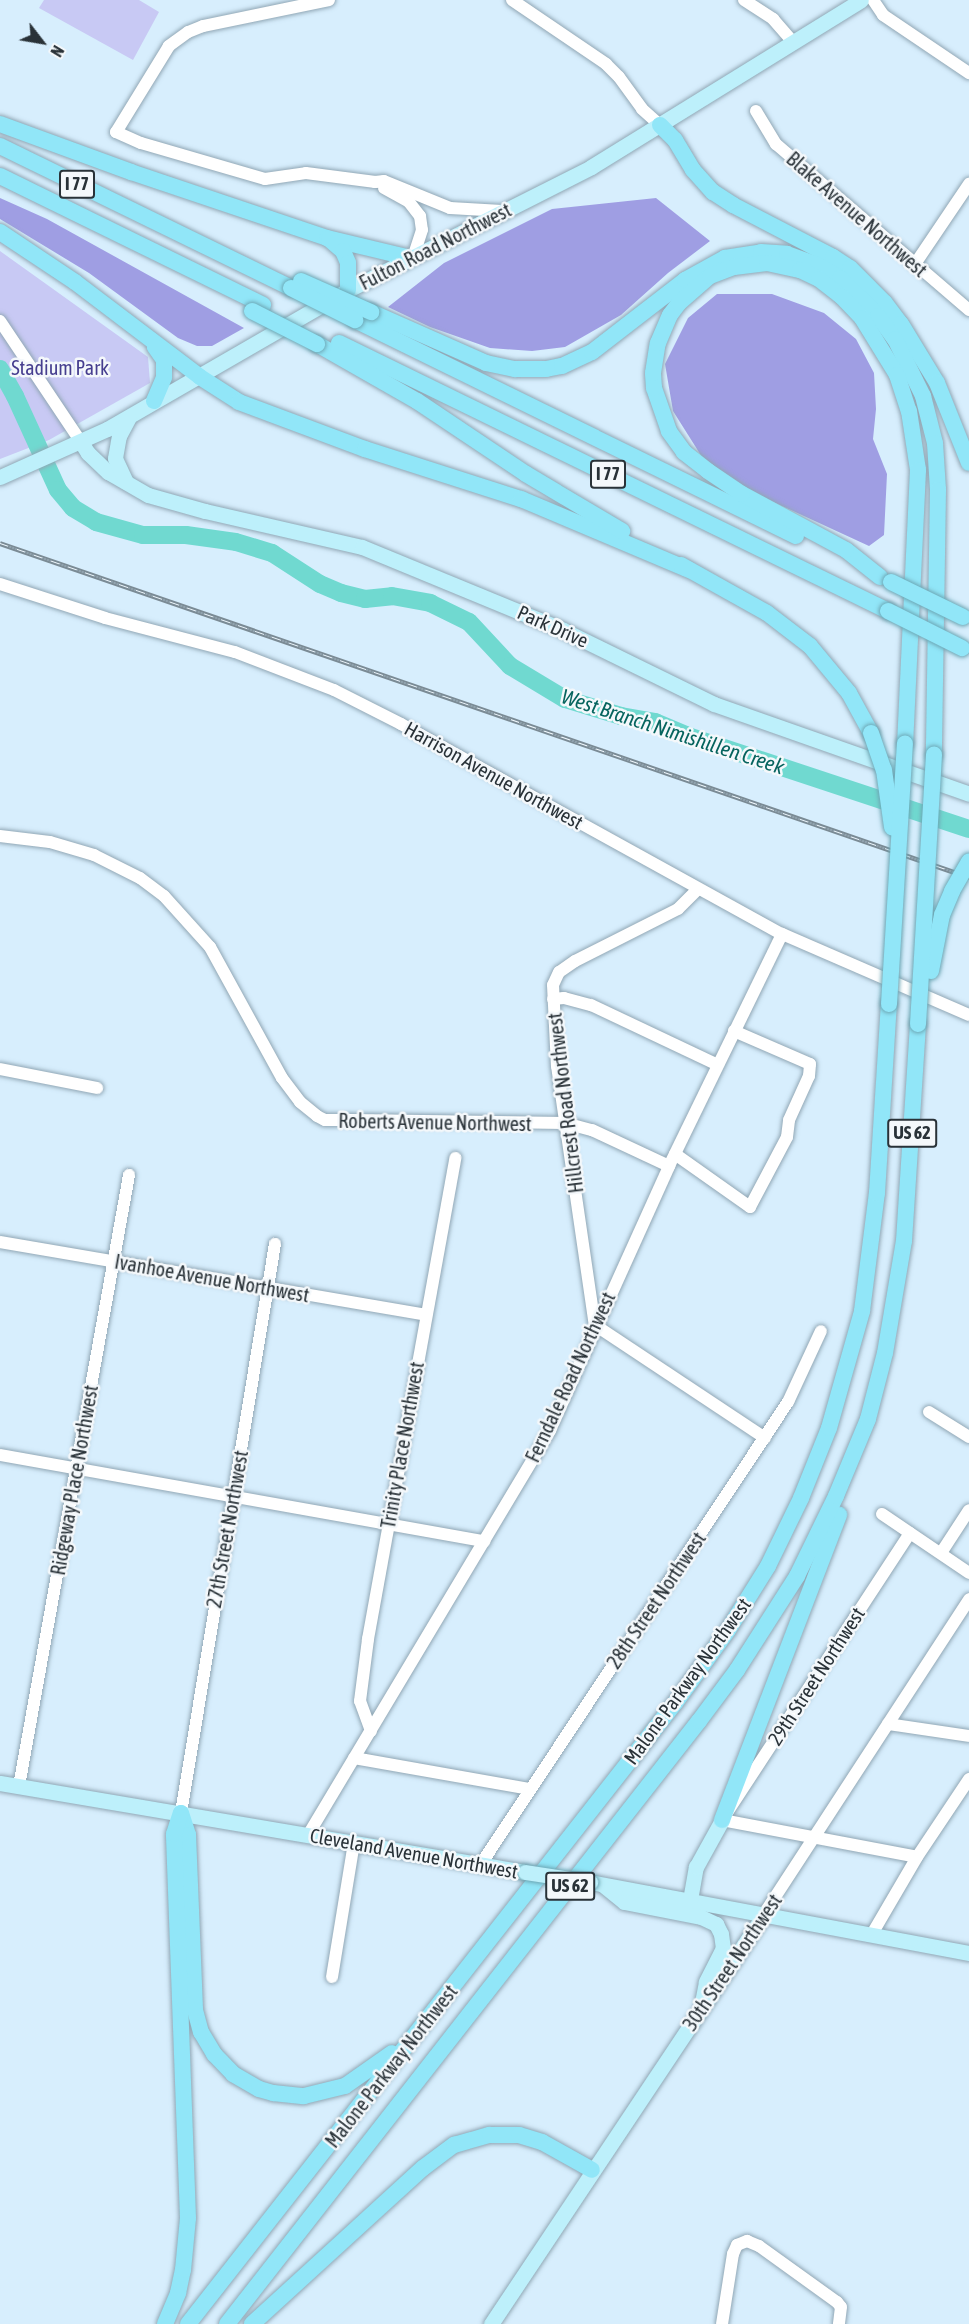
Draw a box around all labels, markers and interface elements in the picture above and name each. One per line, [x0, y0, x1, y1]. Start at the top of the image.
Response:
north arrow [12, 12, 72, 72]
text: N [47, 43, 68, 60]
street label: Blake Avenue Northwest [782, 146, 932, 282]
road number: I 77 [59, 169, 95, 199]
street label: Fulton Road Northwest [355, 197, 515, 295]
park label: Stadium Park [11, 355, 109, 379]
road number: I 77 [590, 459, 626, 489]
street label: Park Drive [514, 600, 592, 652]
water label: West Branch Nimishillen Creek [558, 683, 788, 779]
street label: Harrison Avenue Northwest [401, 716, 587, 834]
street label: Hillcrest Road Northwest [542, 1011, 588, 1195]
street label: Roberts Avenue Northwest [338, 1108, 532, 1136]
road number: US 62 [886, 1118, 938, 1148]
street label: Ivanhoe Avenue Northwest [113, 1249, 311, 1307]
street label: Ferndale Road Northwest [520, 1288, 620, 1466]
street label: Trinity Place Northwest [376, 1360, 428, 1530]
street label: Ridgeway Place Northwest [45, 1383, 103, 1577]
street label: 27th Street Northwest [201, 1448, 253, 1610]
street label: 28th Street Northwest [601, 1527, 711, 1673]
street label: Malone Parkway Northwest [618, 1593, 756, 1769]
street label: 29th Street Northwest [762, 1603, 870, 1749]
street label: Cleveland Avenue Northwest [308, 1823, 520, 1883]
road number: US 62 [544, 1871, 596, 1901]
street label: 30th Street Northwest [677, 1889, 787, 2035]
street label: Malone Parkway Northwest [320, 1980, 462, 2152]

